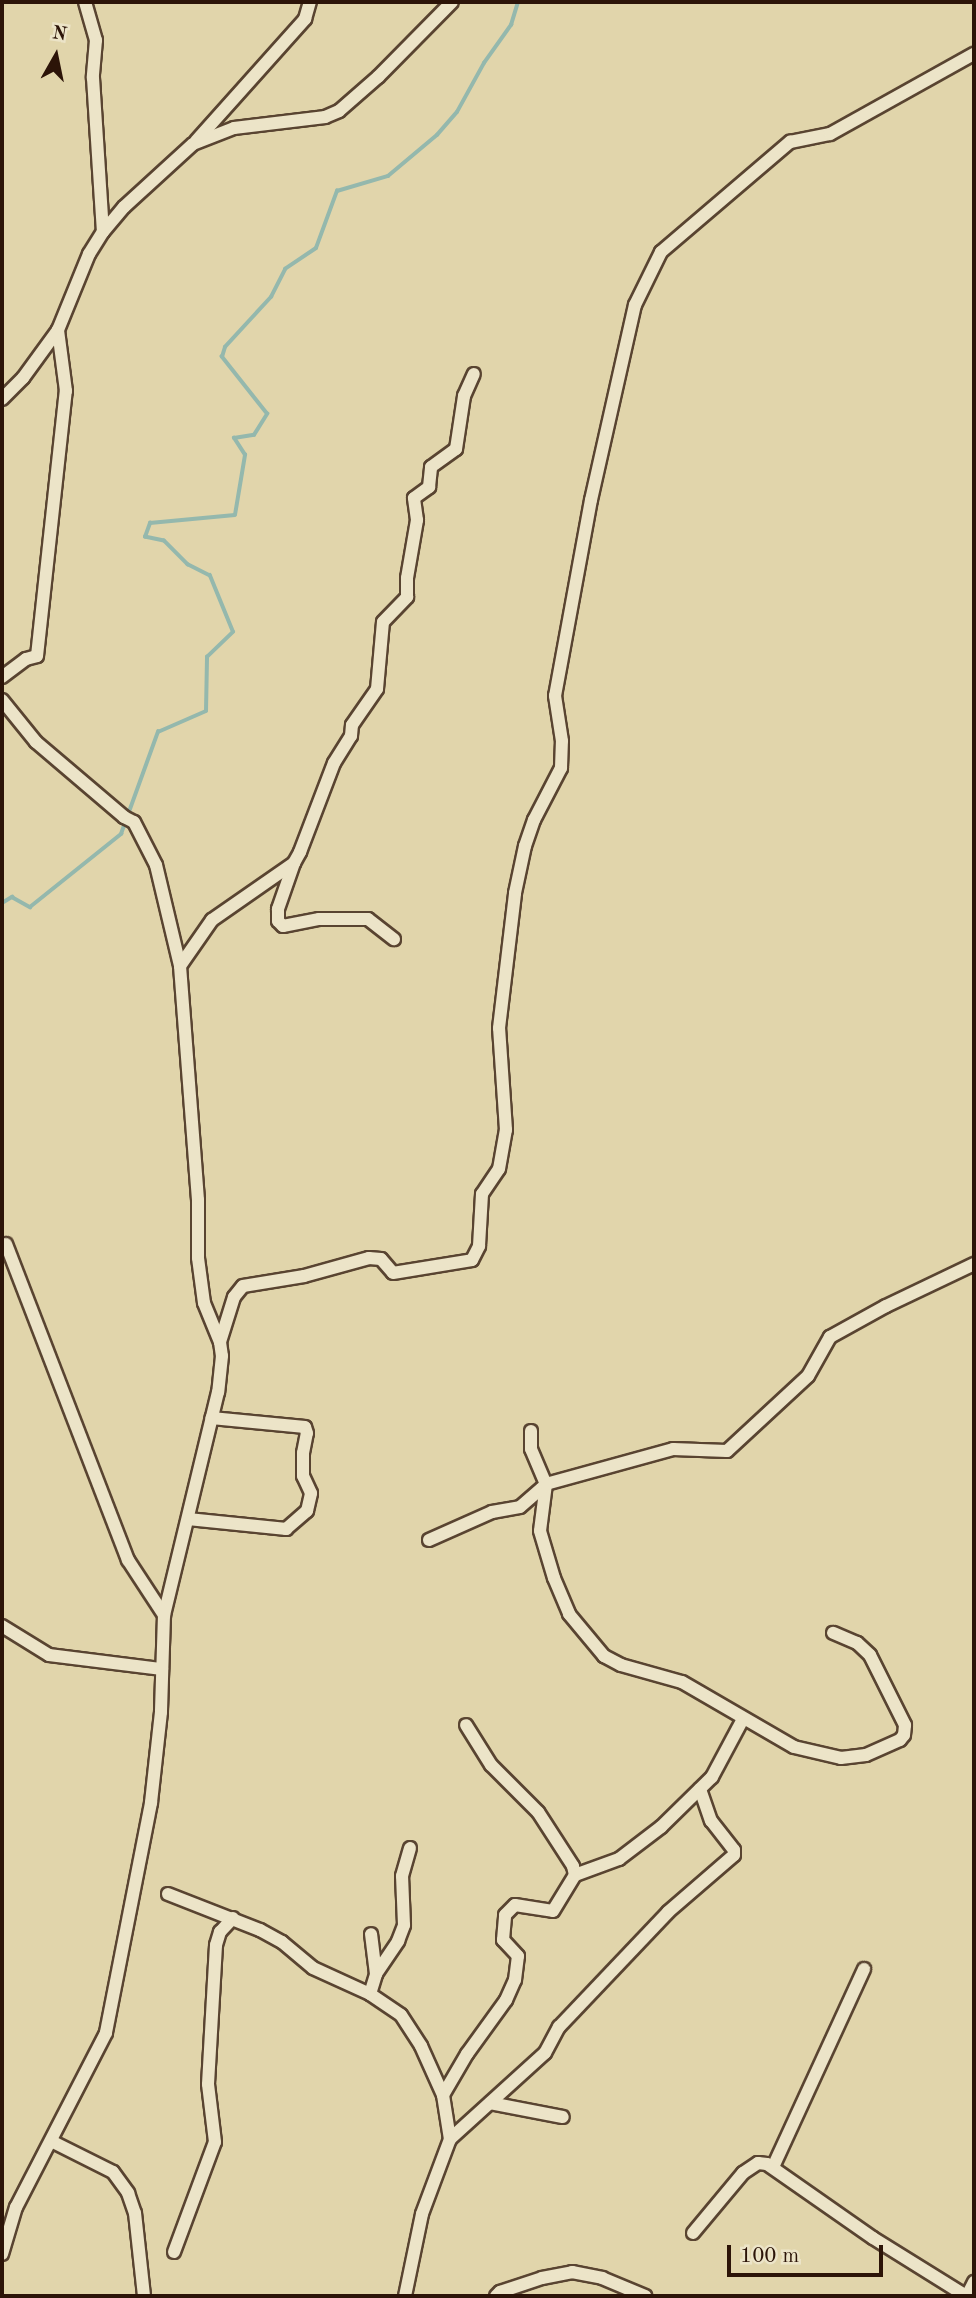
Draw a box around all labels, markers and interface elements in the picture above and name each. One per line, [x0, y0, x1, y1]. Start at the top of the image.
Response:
north arrow [21, 21, 91, 91]
text: N [51, 24, 68, 45]
scale bar [731, 2232, 887, 2276]
text: 100 m [740, 2246, 799, 2267]

